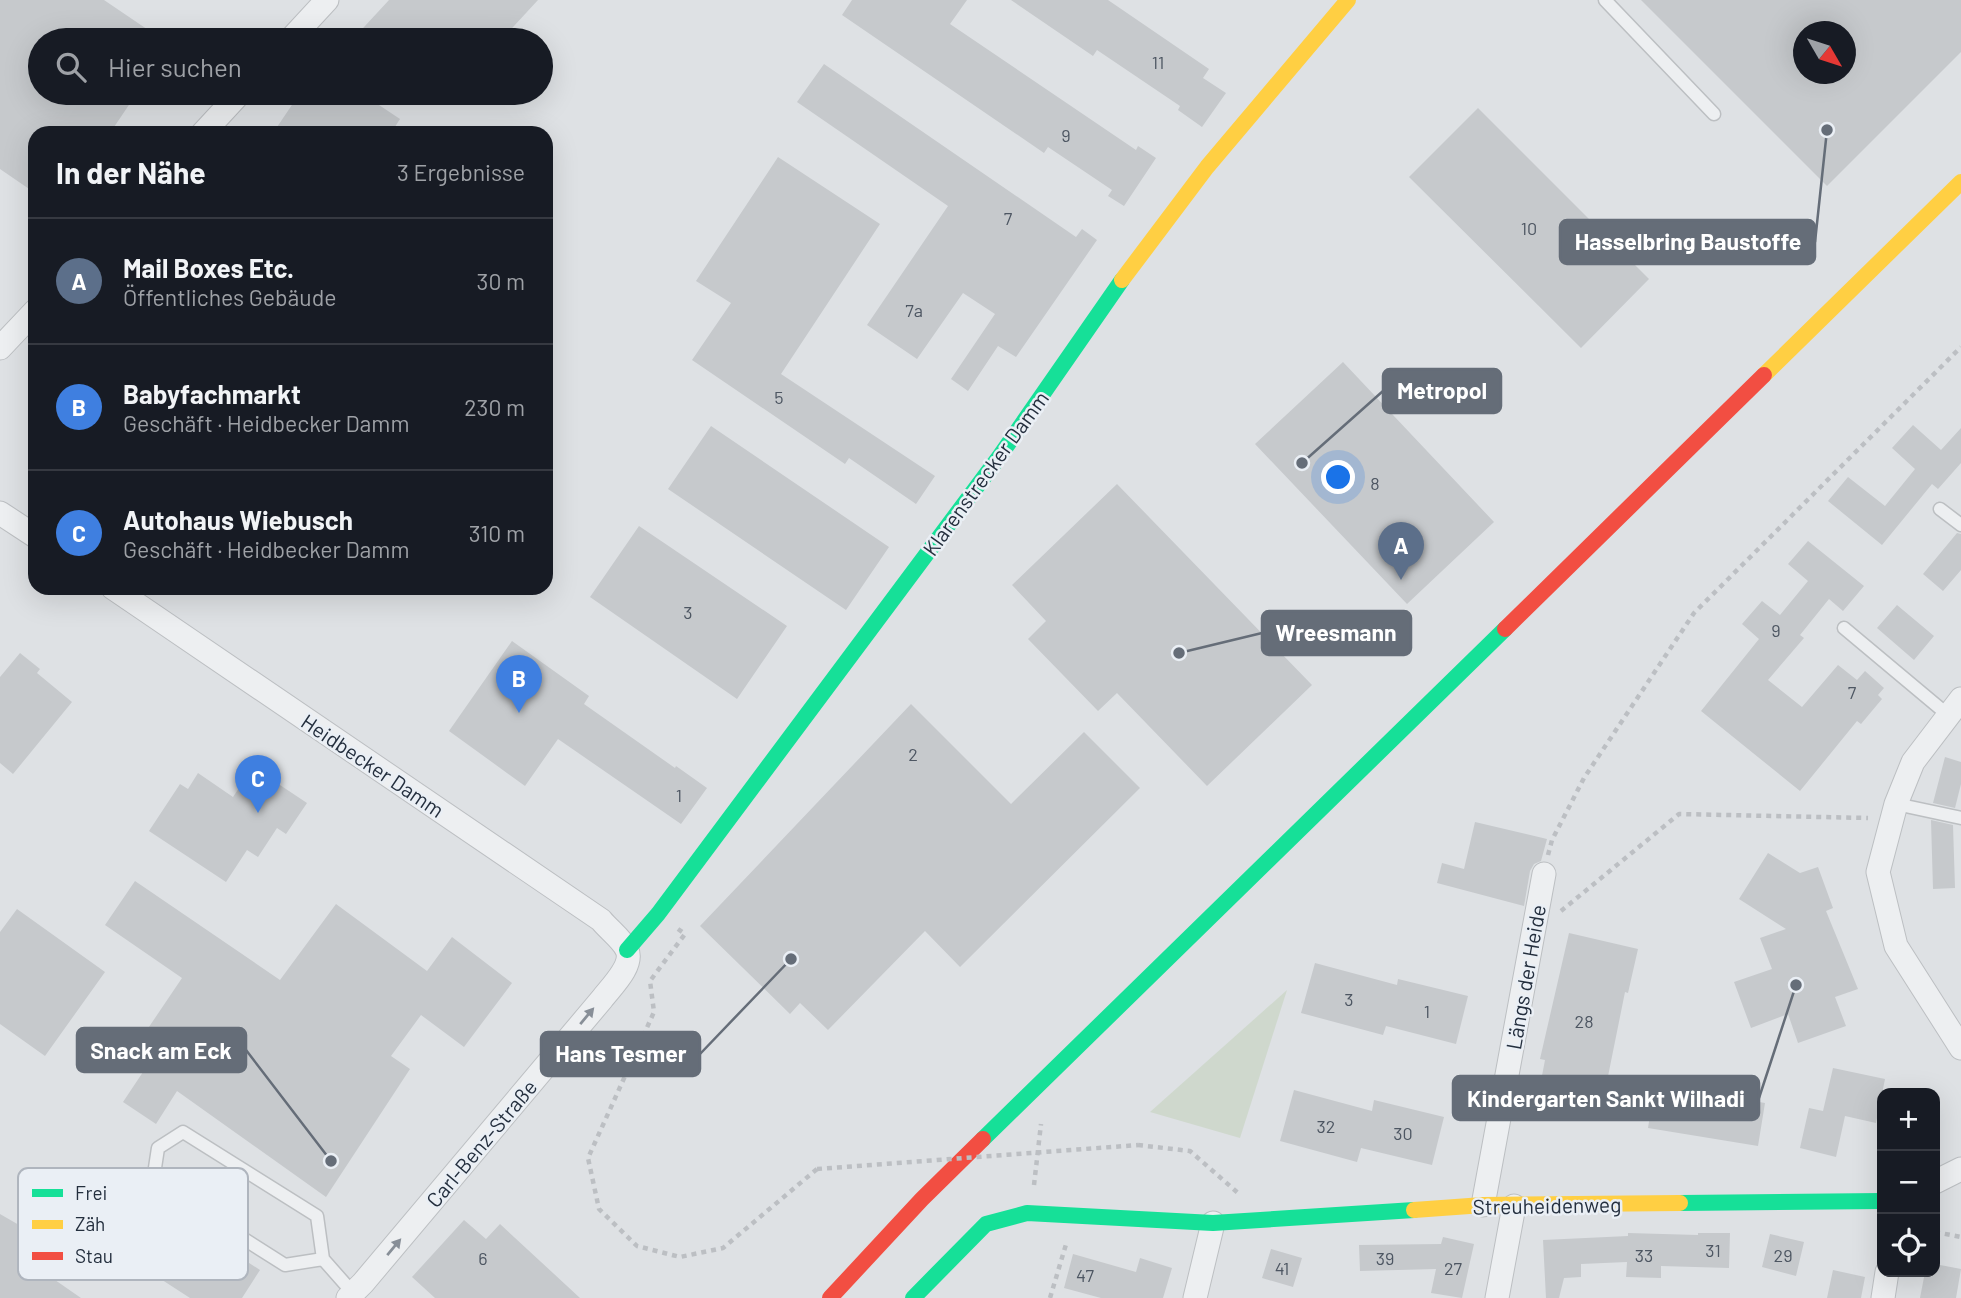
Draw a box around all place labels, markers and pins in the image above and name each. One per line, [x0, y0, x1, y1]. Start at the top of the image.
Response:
callout: Hasselbring Baustoffe [1560, 220, 1815, 264]
callout: Metropol [1383, 369, 1501, 413]
pin: A [1378, 522, 1424, 580]
callout: Wreesmann [1262, 611, 1411, 655]
pin: B [496, 655, 542, 713]
pin: C [235, 755, 281, 813]
callout: Snack am Eck [77, 1028, 246, 1072]
callout: Hans Tesmer [541, 1032, 700, 1076]
callout: Kindergarten Sankt Wilhadi [1453, 1076, 1759, 1120]

